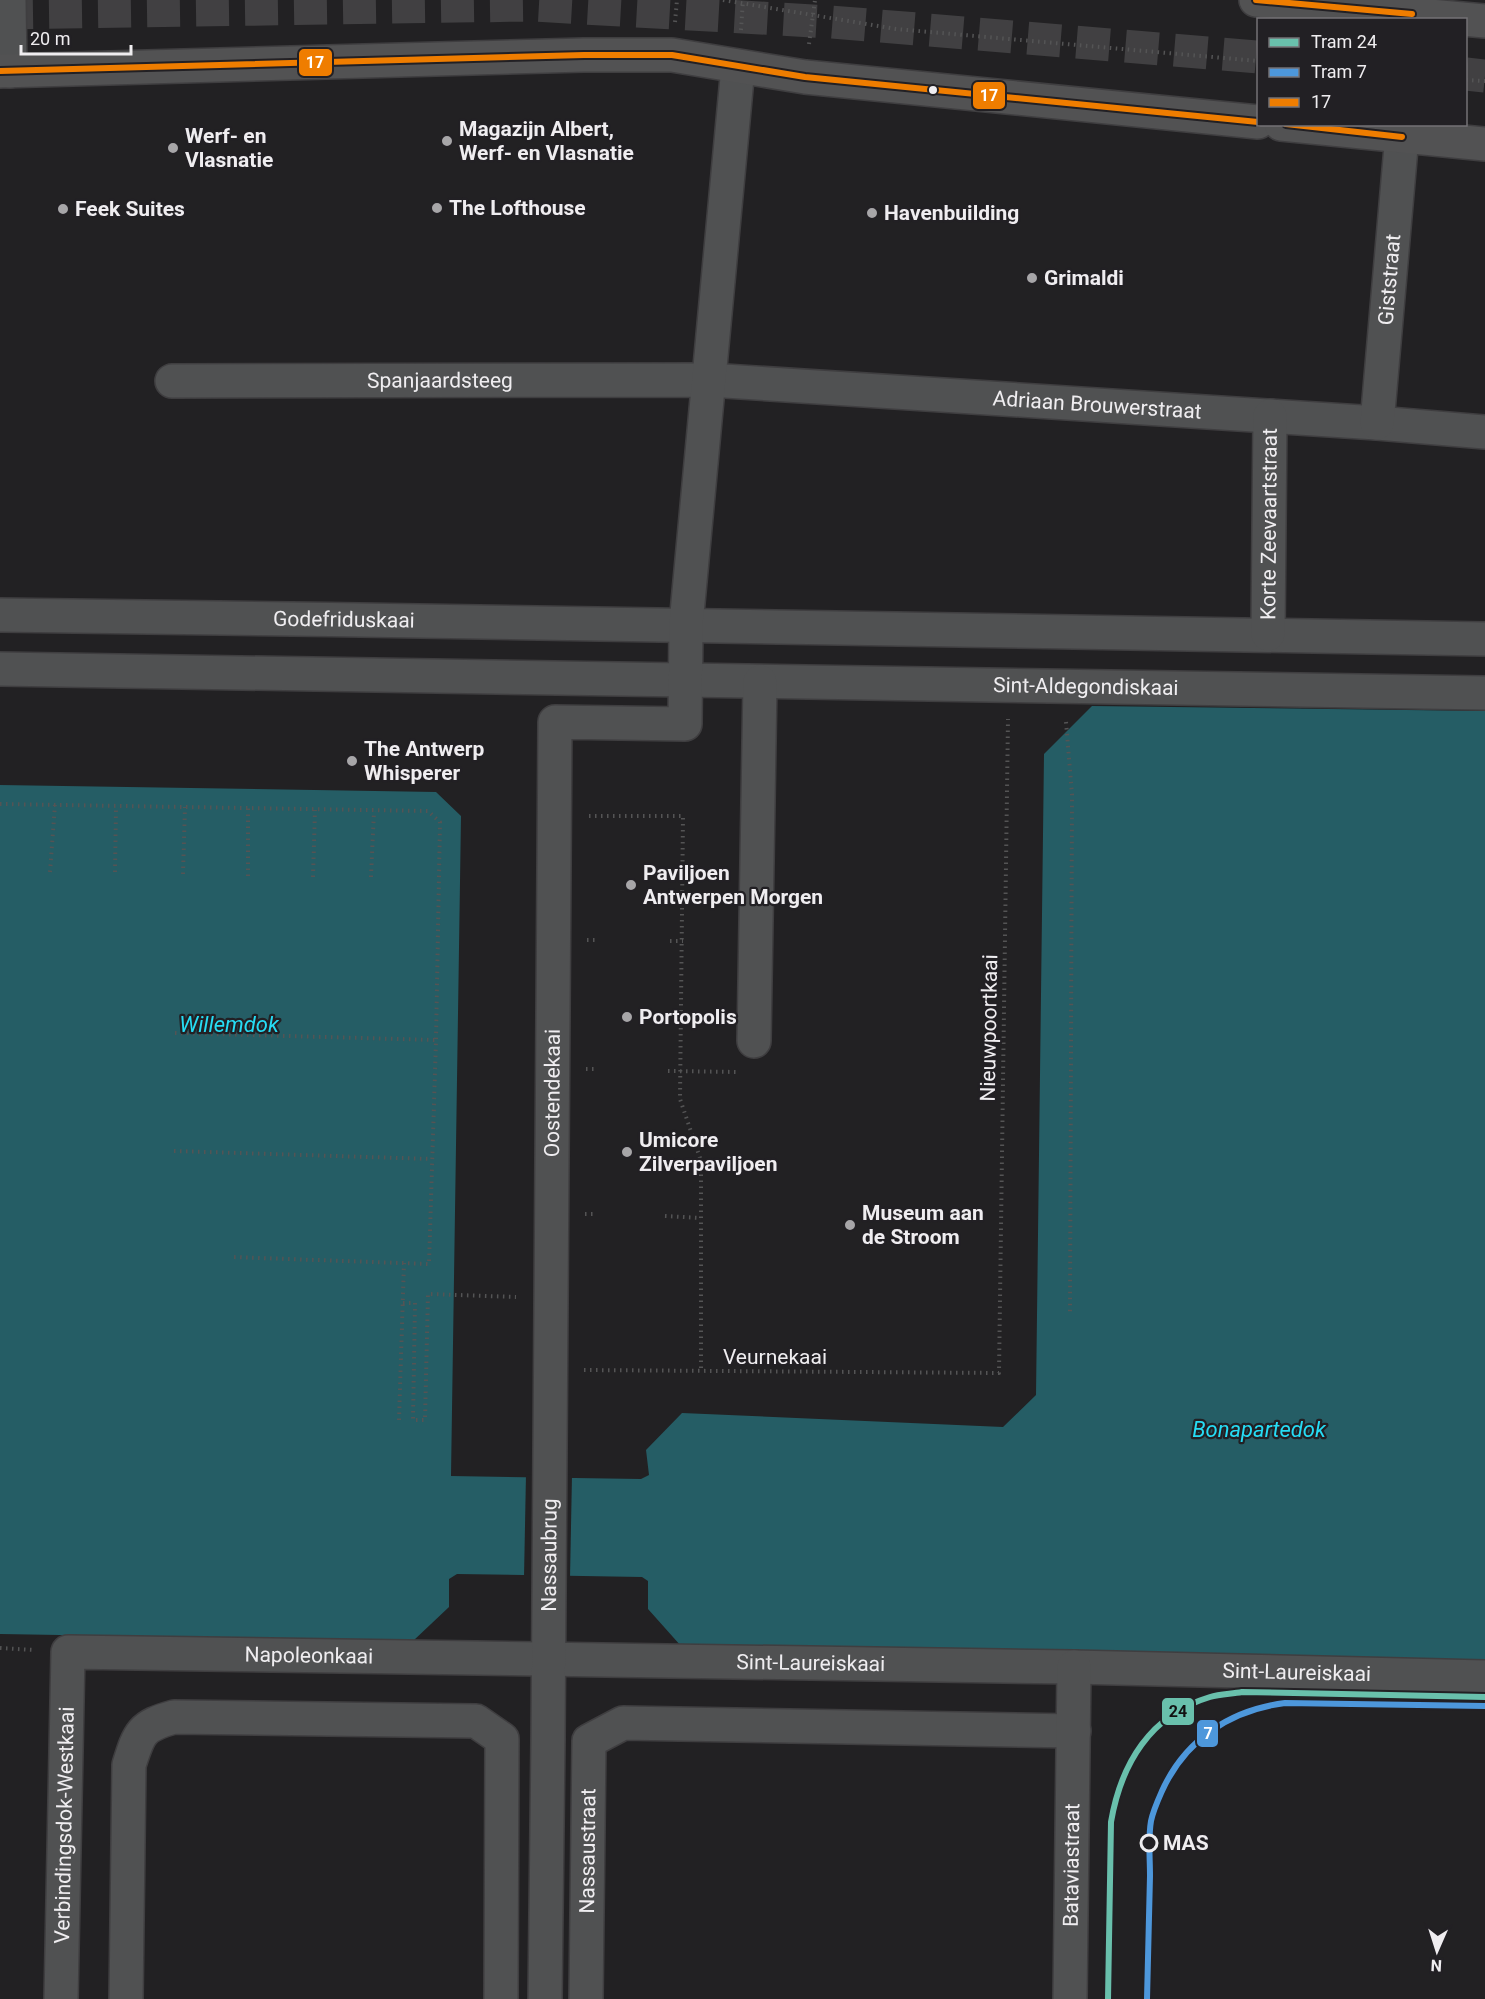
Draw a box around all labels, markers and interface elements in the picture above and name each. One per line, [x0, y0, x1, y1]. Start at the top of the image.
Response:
scale bar [21, 18, 130, 56]
legend [1257, 18, 1467, 126]
text: 20 m [30, 28, 70, 49]
text: Tram 24 [1311, 31, 1377, 52]
line badge: 17 [298, 48, 333, 77]
text: 17 [306, 53, 324, 72]
text: Tram 7 [1311, 61, 1367, 82]
line badge: 17 [972, 81, 1006, 110]
unlabelled marker [927, 84, 939, 96]
text: 17 [980, 86, 998, 105]
text: 17 [1311, 91, 1331, 112]
place label: Magazijn Albert, Werf- en Vlasnatie [459, 117, 634, 165]
place label: Werf- en Vlasnatie [185, 124, 273, 172]
marker: Magazijn Albert, Werf- en Vlasnatie [440, 134, 454, 148]
marker: Werf- en Vlasnatie [166, 141, 180, 155]
place label: The Lofthouse [449, 196, 586, 220]
place label: Feek Suites [75, 197, 185, 221]
marker: The Lofthouse [430, 201, 444, 215]
place label: Havenbuilding [884, 201, 1019, 225]
marker: Feek Suites [56, 202, 70, 216]
marker: Havenbuilding [865, 206, 879, 220]
street label: Giststraat [1374, 233, 1405, 326]
place label: Grimaldi [1044, 266, 1124, 290]
marker: Grimaldi [1025, 271, 1039, 285]
street label: Spanjaardsteeg [367, 368, 513, 393]
street label: Adriaan Brouwerstraat [992, 386, 1203, 424]
street label: Korte Zeevaartstraat [1256, 428, 1282, 620]
street label: Godefriduskaai [273, 607, 415, 633]
street label: Sint-Aldegondiskaai [993, 673, 1179, 700]
place label: The Antwerp Whisperer [364, 737, 484, 785]
marker: The Antwerp Whisperer [345, 754, 359, 768]
place label: Paviljoen Antwerpen Morgen [643, 861, 823, 909]
marker: Paviljoen Antwerpen Morgen [624, 878, 638, 892]
street label: Nieuwpoortkaai [976, 954, 1002, 1102]
place label: Portopolis [639, 1005, 737, 1029]
marker: Portopolis [620, 1010, 634, 1024]
water label: Willemdok [179, 1012, 280, 1037]
street label: Oostendekaai [540, 1029, 565, 1157]
place label: Umicore Zilverpaviljoen [639, 1128, 777, 1176]
marker: Umicore Zilverpaviljoen [620, 1145, 634, 1159]
place label: Museum aan de Stroom [862, 1201, 984, 1249]
marker: Museum aan de Stroom [843, 1218, 857, 1232]
street label: Veurnekaai [723, 1345, 827, 1369]
water label: Bonapartedok [1192, 1417, 1327, 1442]
street label: Nassaubrug [537, 1498, 562, 1612]
street label: Napoleonkaai [244, 1643, 373, 1669]
street label: Sint-Laureiskaai [736, 1650, 885, 1676]
street label: Sint-Laureiskaai [1222, 1659, 1371, 1686]
line badge: 24 [1161, 1697, 1195, 1726]
text: 24 [1169, 1702, 1187, 1721]
street label: Verbindingsdok-Westkaai [50, 1706, 79, 1944]
line badge: 7 [1196, 1719, 1219, 1748]
text: 7 [1203, 1724, 1213, 1743]
street label: Nassaustraat [575, 1788, 600, 1914]
street label: Bataviastraat [1059, 1803, 1084, 1927]
place label: MAS [1163, 1831, 1209, 1855]
marker: MAS [1140, 1834, 1158, 1852]
north arrow [1407, 1921, 1467, 1981]
text: N [1430, 1956, 1442, 1975]

